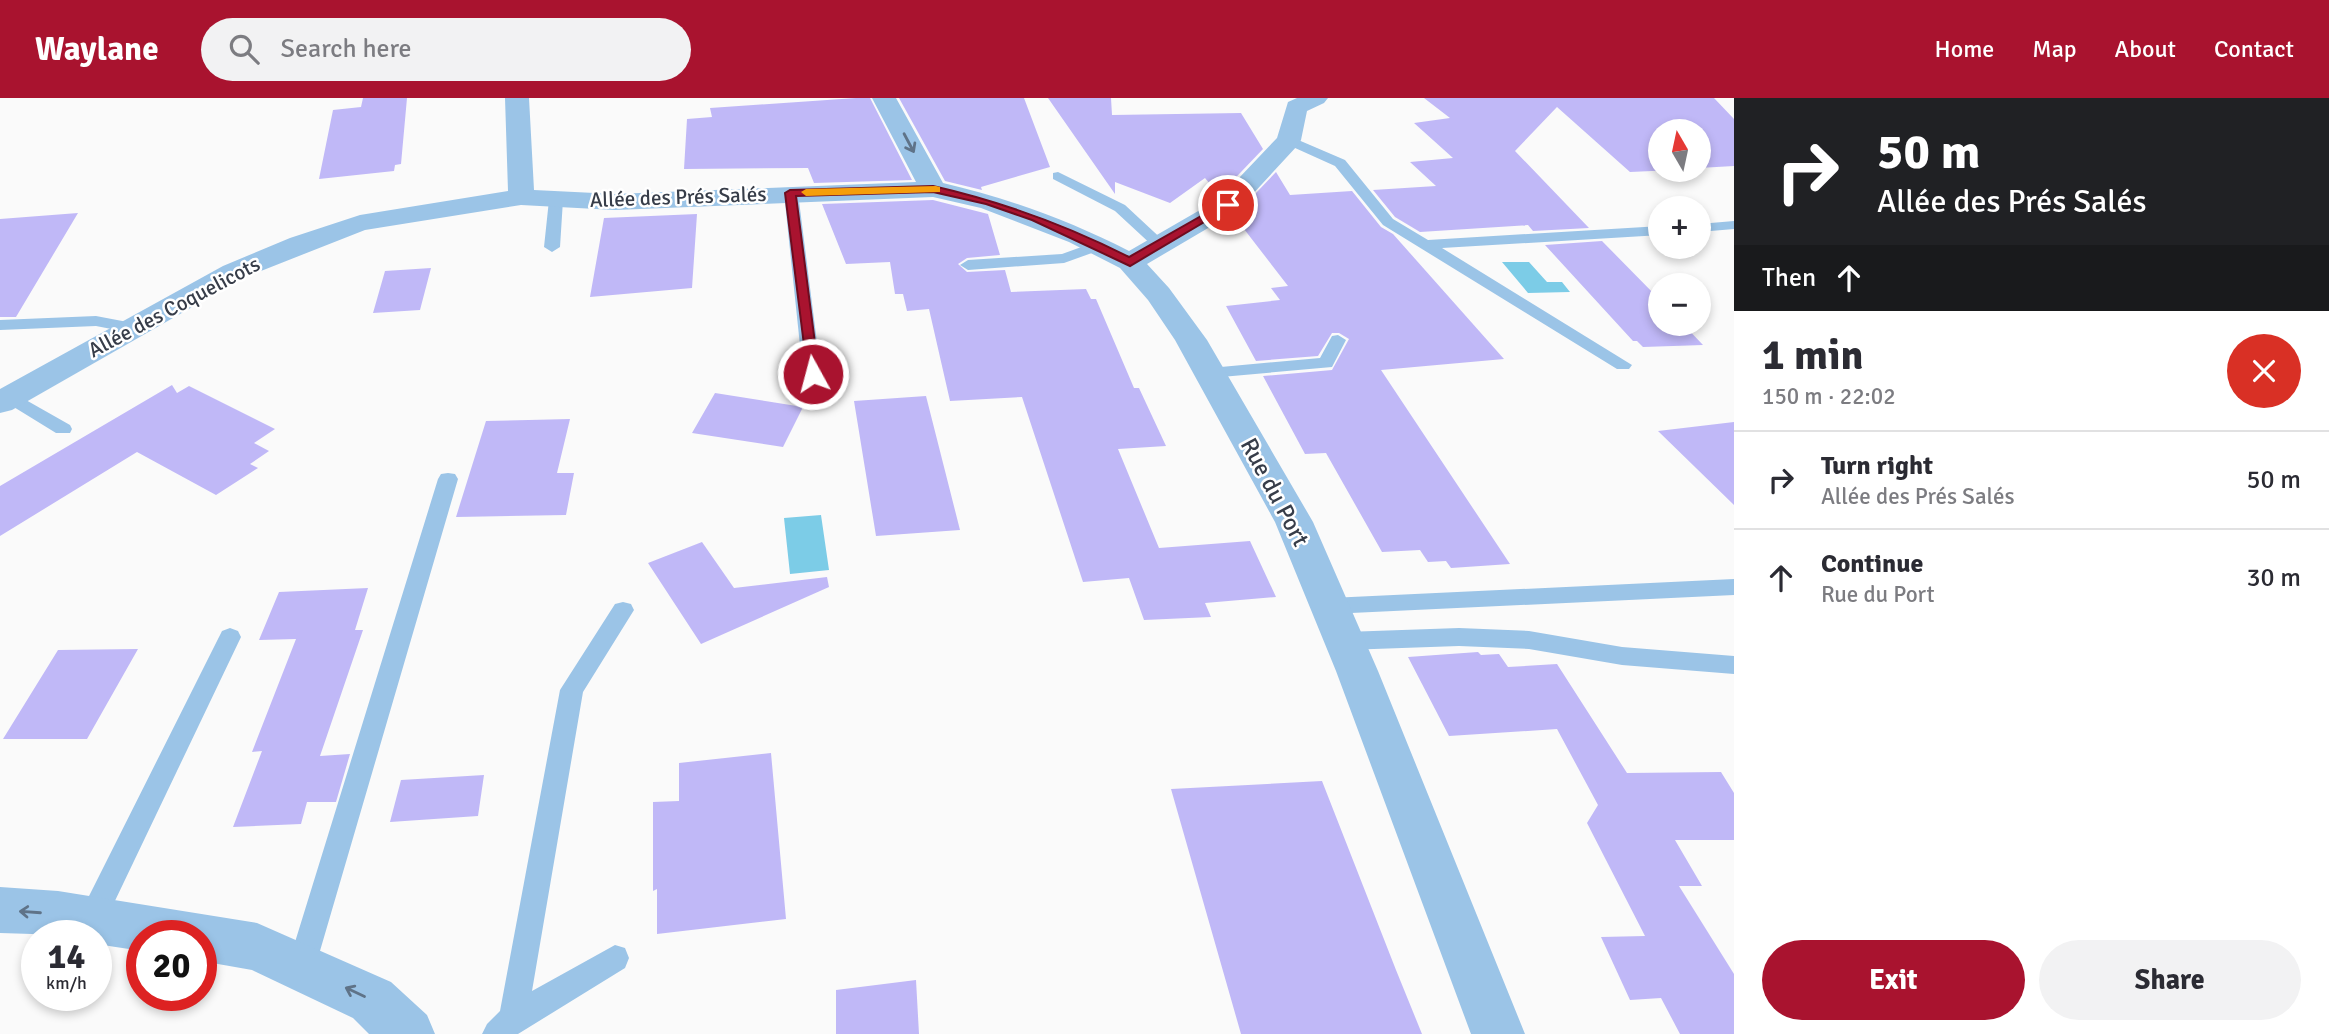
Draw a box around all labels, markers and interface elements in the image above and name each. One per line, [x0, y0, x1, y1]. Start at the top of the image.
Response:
search box [201, 18, 691, 81]
text: Waylane [35, 29, 159, 70]
icon: search [225, 30, 263, 68]
text: Search here [281, 33, 412, 65]
text: Home [1934, 34, 1994, 64]
text: Map [2032, 34, 2077, 64]
text: About [2115, 34, 2176, 64]
text: Contact [2214, 34, 2294, 64]
north arrow [1648, 119, 1712, 182]
map controls [1648, 119, 1711, 336]
text: 50 m [1877, 122, 1980, 182]
icon: right [1762, 126, 1853, 217]
one-way arrow [902, 133, 916, 153]
pin [1198, 175, 1258, 235]
street label: Allée des Prés Salés [589, 181, 767, 213]
text: Allée des Prés Salés [1877, 182, 2146, 221]
icon: arrive [1209, 186, 1247, 224]
button: + [1648, 196, 1711, 259]
street label: Allée des Coquelicots [84, 251, 264, 363]
icon: ahead [1830, 259, 1868, 297]
text: Then [1762, 262, 1816, 294]
button: − [1648, 273, 1711, 336]
text: 1 min [1762, 330, 1863, 381]
button: close [2227, 334, 2301, 408]
position arrow [776, 337, 850, 411]
text: 150 m · 22:02 [1762, 382, 1896, 411]
street label: Rue du Port [1234, 433, 1316, 551]
text: Turn right [1821, 450, 1933, 482]
icon: right [1762, 461, 1800, 499]
text: 50 m [2246, 464, 2301, 496]
text: Allée des Prés Salés [1821, 482, 2015, 511]
text: Continue [1821, 548, 1923, 580]
icon: ahead [1762, 559, 1800, 597]
text: 30 m [2246, 562, 2301, 594]
text: Rue du Port [1821, 580, 1935, 609]
one-way arrow [19, 905, 42, 918]
speed limit sign: 20 [126, 920, 217, 1011]
text: 14 [48, 935, 85, 978]
button: Exit [1762, 940, 2025, 1020]
button: Share [2039, 940, 2301, 1020]
text: km/h [46, 972, 87, 994]
one-way arrow [345, 985, 366, 998]

